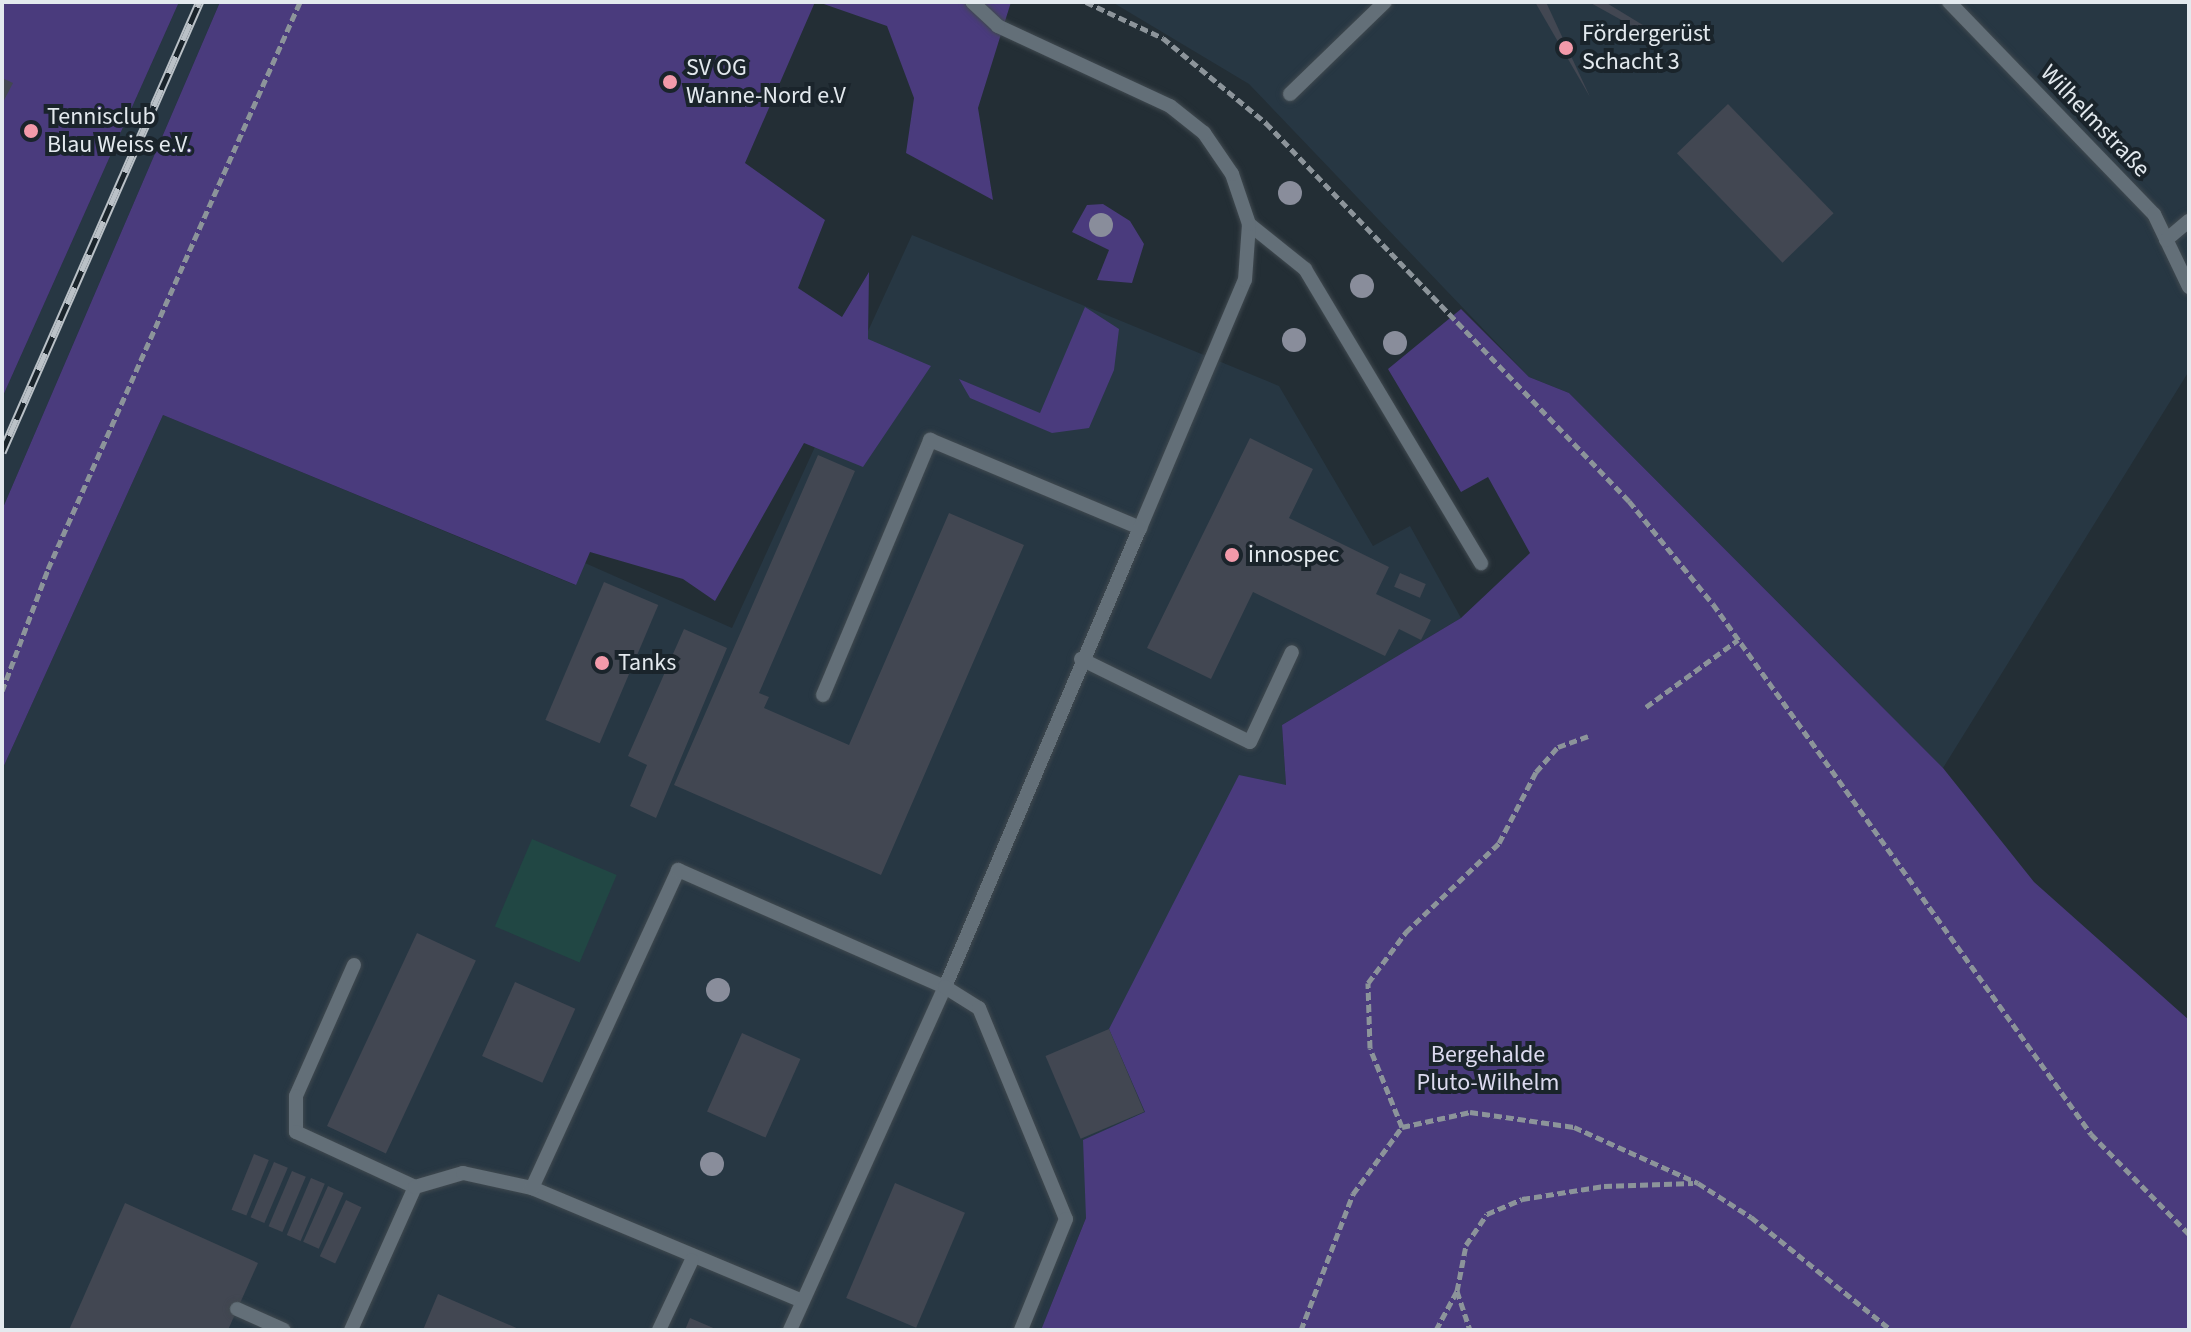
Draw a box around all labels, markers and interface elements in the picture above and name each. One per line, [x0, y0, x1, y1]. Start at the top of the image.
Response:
place label: Fördergerüst Schacht 3 [1582, 20, 1711, 76]
marker: Fördergerüst Schacht 3 [1557, 39, 1575, 57]
place label: SV OG Wanne-Nord e.V [686, 54, 846, 110]
street label: Wilhelmstraße [2034, 59, 2156, 183]
marker: SV OG Wanne-Nord e.V [661, 73, 679, 91]
place label: Tennisclub Blau Weiss e.V. [47, 103, 192, 159]
marker: Tennisclub Blau Weiss e.V. [22, 122, 40, 140]
place label: innospec [1248, 541, 1339, 569]
marker: innospec [1223, 546, 1241, 564]
place label: Tanks [618, 649, 676, 677]
marker: Tanks [593, 654, 611, 672]
park label: Bergehalde Pluto-Wilhelm [1417, 1041, 1559, 1097]

